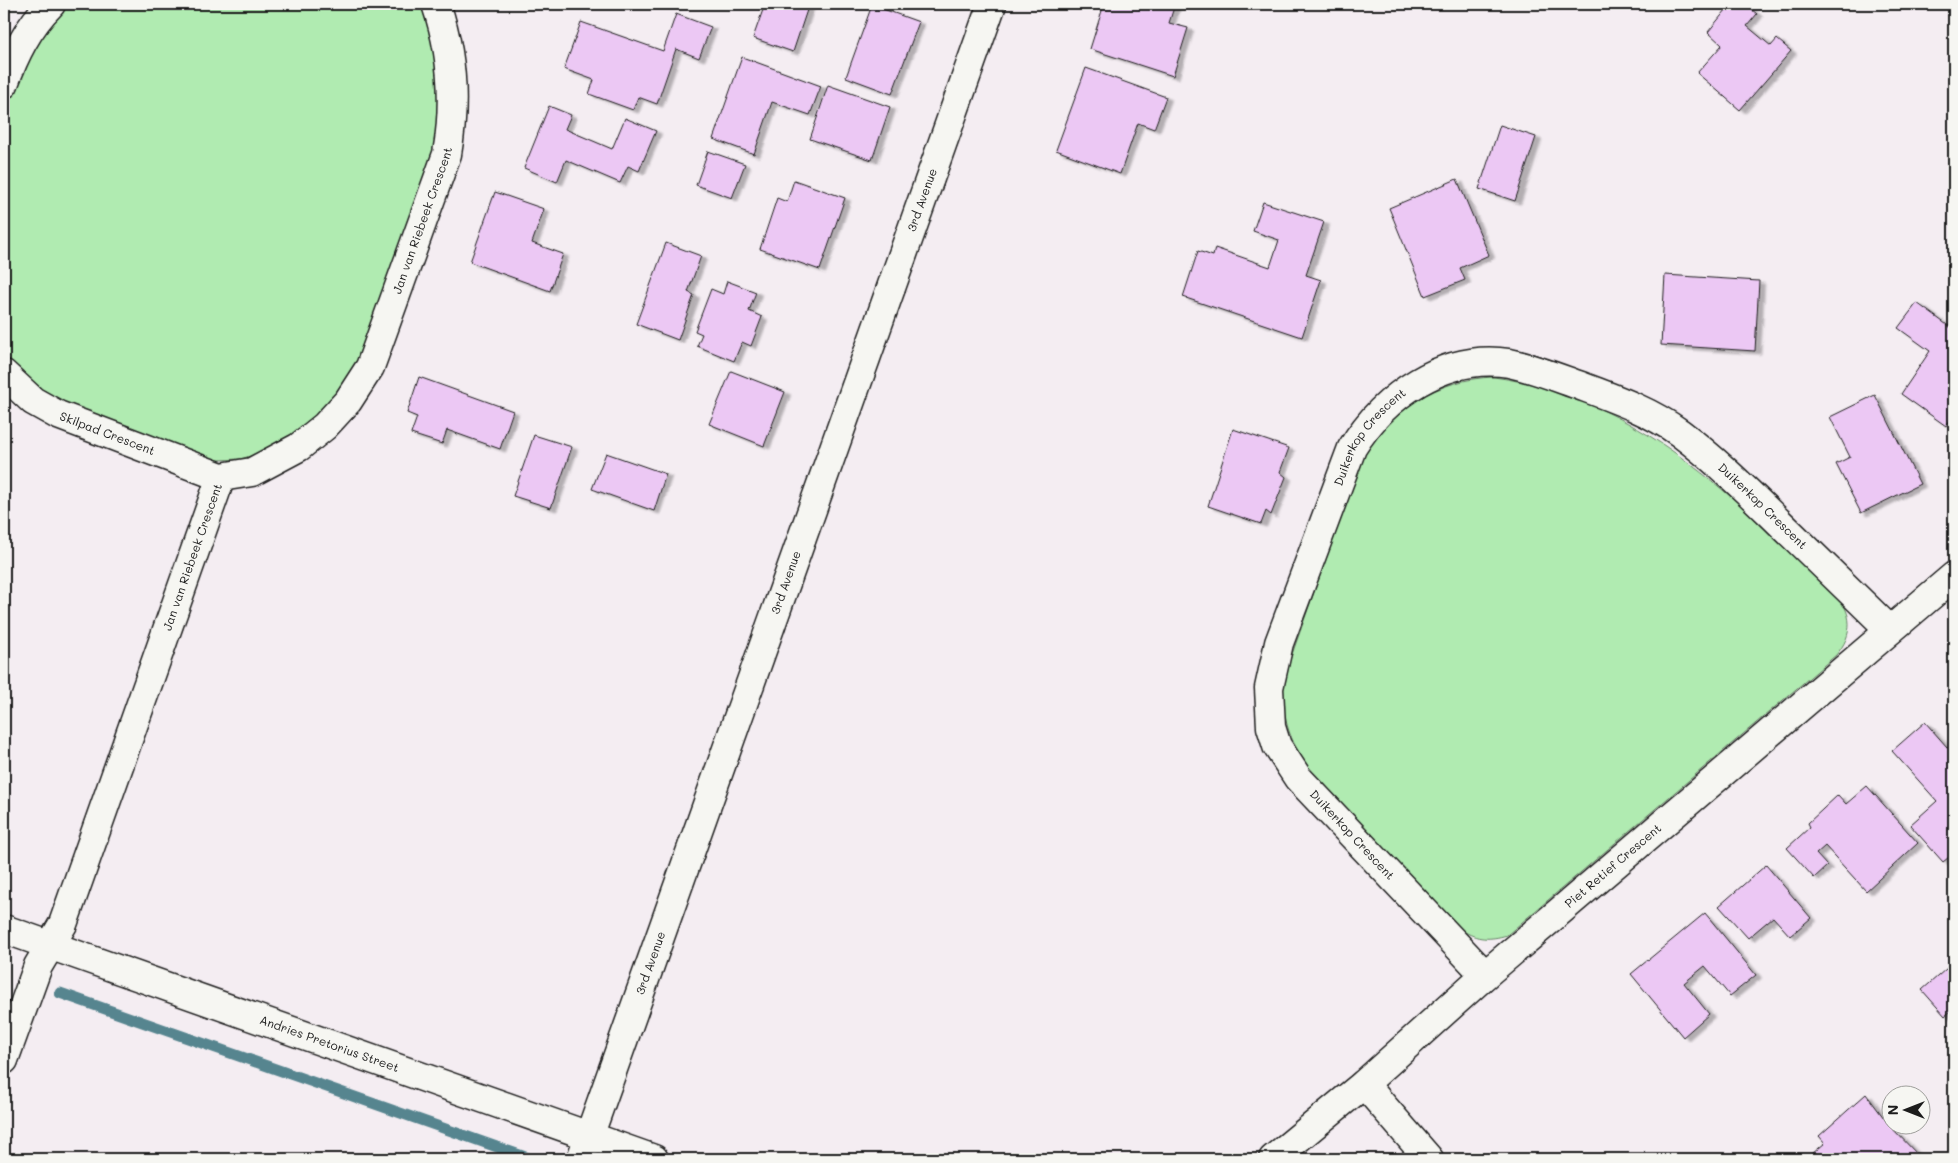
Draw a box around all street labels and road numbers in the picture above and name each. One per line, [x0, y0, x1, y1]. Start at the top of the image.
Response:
street label: Jan van Riebeek Crescent [388, 146, 455, 296]
street label: 3rd Avenue [903, 166, 940, 233]
street label: Duikerkop Crescent [1330, 384, 1408, 488]
street label: Skilpad Crescent [58, 407, 157, 458]
street label: Duikerkop Crescent [1715, 459, 1811, 552]
street label: Jan van Riebeek Crescent [158, 481, 225, 632]
street label: 3rd Avenue [767, 548, 804, 616]
street label: Duikerkop Crescent [1307, 786, 1399, 883]
street label: Piet Retief Crescent [1561, 820, 1664, 911]
street label: 3rd Avenue [631, 929, 668, 997]
street label: Andries Pretorius Street [258, 1011, 401, 1075]

